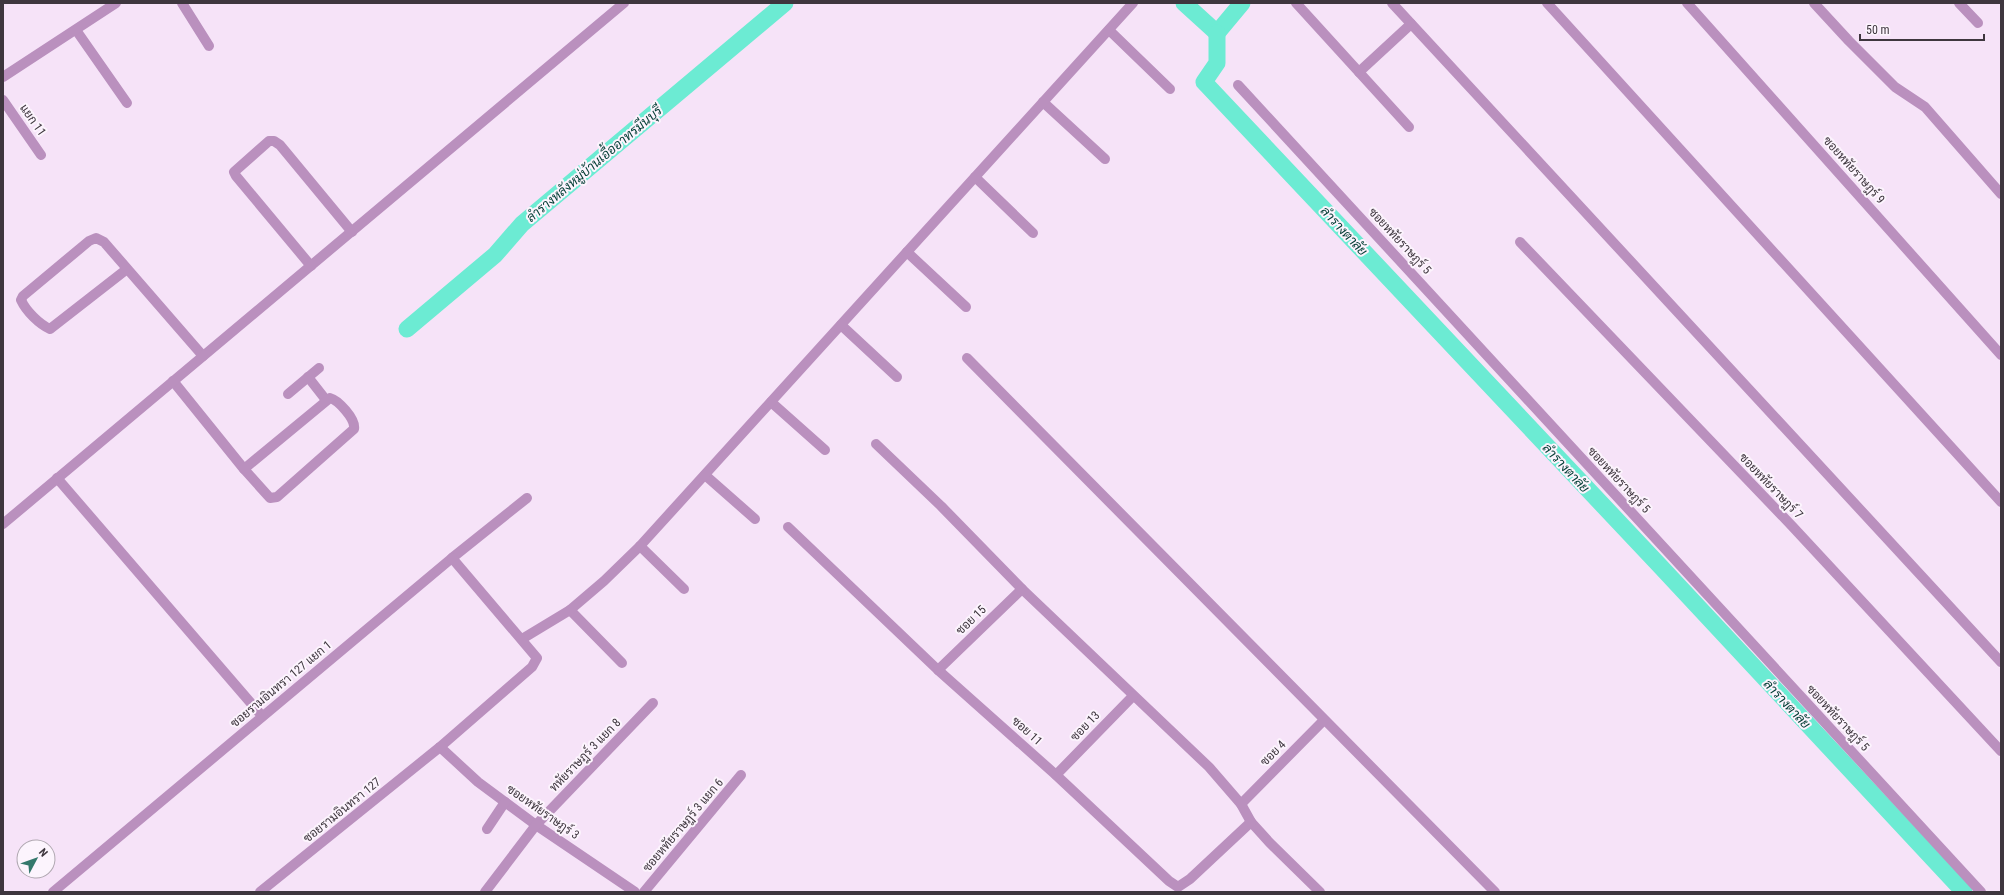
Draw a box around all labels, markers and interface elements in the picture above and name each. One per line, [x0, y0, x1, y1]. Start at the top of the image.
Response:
scale bar [1860, 16, 1984, 42]
text: 50 m [1866, 23, 1890, 37]
water label: ลำรางหลังหมู่บ้านเอื้ออาทรมีนบุรี [519, 98, 667, 227]
street label: แยก 11 [17, 102, 49, 138]
street label: ซอยหทัยราษฎร์ 9 [1820, 133, 1889, 207]
water label: ลำรางตาลัย [1318, 203, 1371, 259]
street label: ซอยหทัยราษฎร์ 5 [1365, 204, 1435, 278]
water label: ลำรางตาลัย [1540, 440, 1593, 496]
street label: ซอยหทัยราษฎร์ 5 [1584, 443, 1654, 517]
street label: ซอยหทัยราษฎร์ 7 [1736, 450, 1806, 522]
street label: ซอย 15 [953, 602, 989, 638]
street label: ซอยรามอินทรา 127 แยก 1 [228, 638, 334, 730]
water label: ลำรางตาลัย [1761, 676, 1814, 732]
street label: ซอยหทัยราษฎร์ 5 [1803, 681, 1873, 755]
street label: ซอย 13 [1067, 708, 1103, 744]
street label: ซอย 11 [1009, 714, 1045, 748]
street label: ทหัยราษฎร์ 3 แยก 8 [546, 715, 624, 795]
street label: ซอย 4 [1257, 737, 1289, 769]
street label: ซอยรามอินทรา 127 [301, 775, 383, 845]
street label: ซอยหทัยราษฎร์ 3 แยก 6 [639, 775, 727, 875]
street label: ซอยหทัยราษฎร์ 3 [503, 781, 583, 843]
north arrow [16, 839, 56, 879]
text: N [36, 846, 50, 860]

